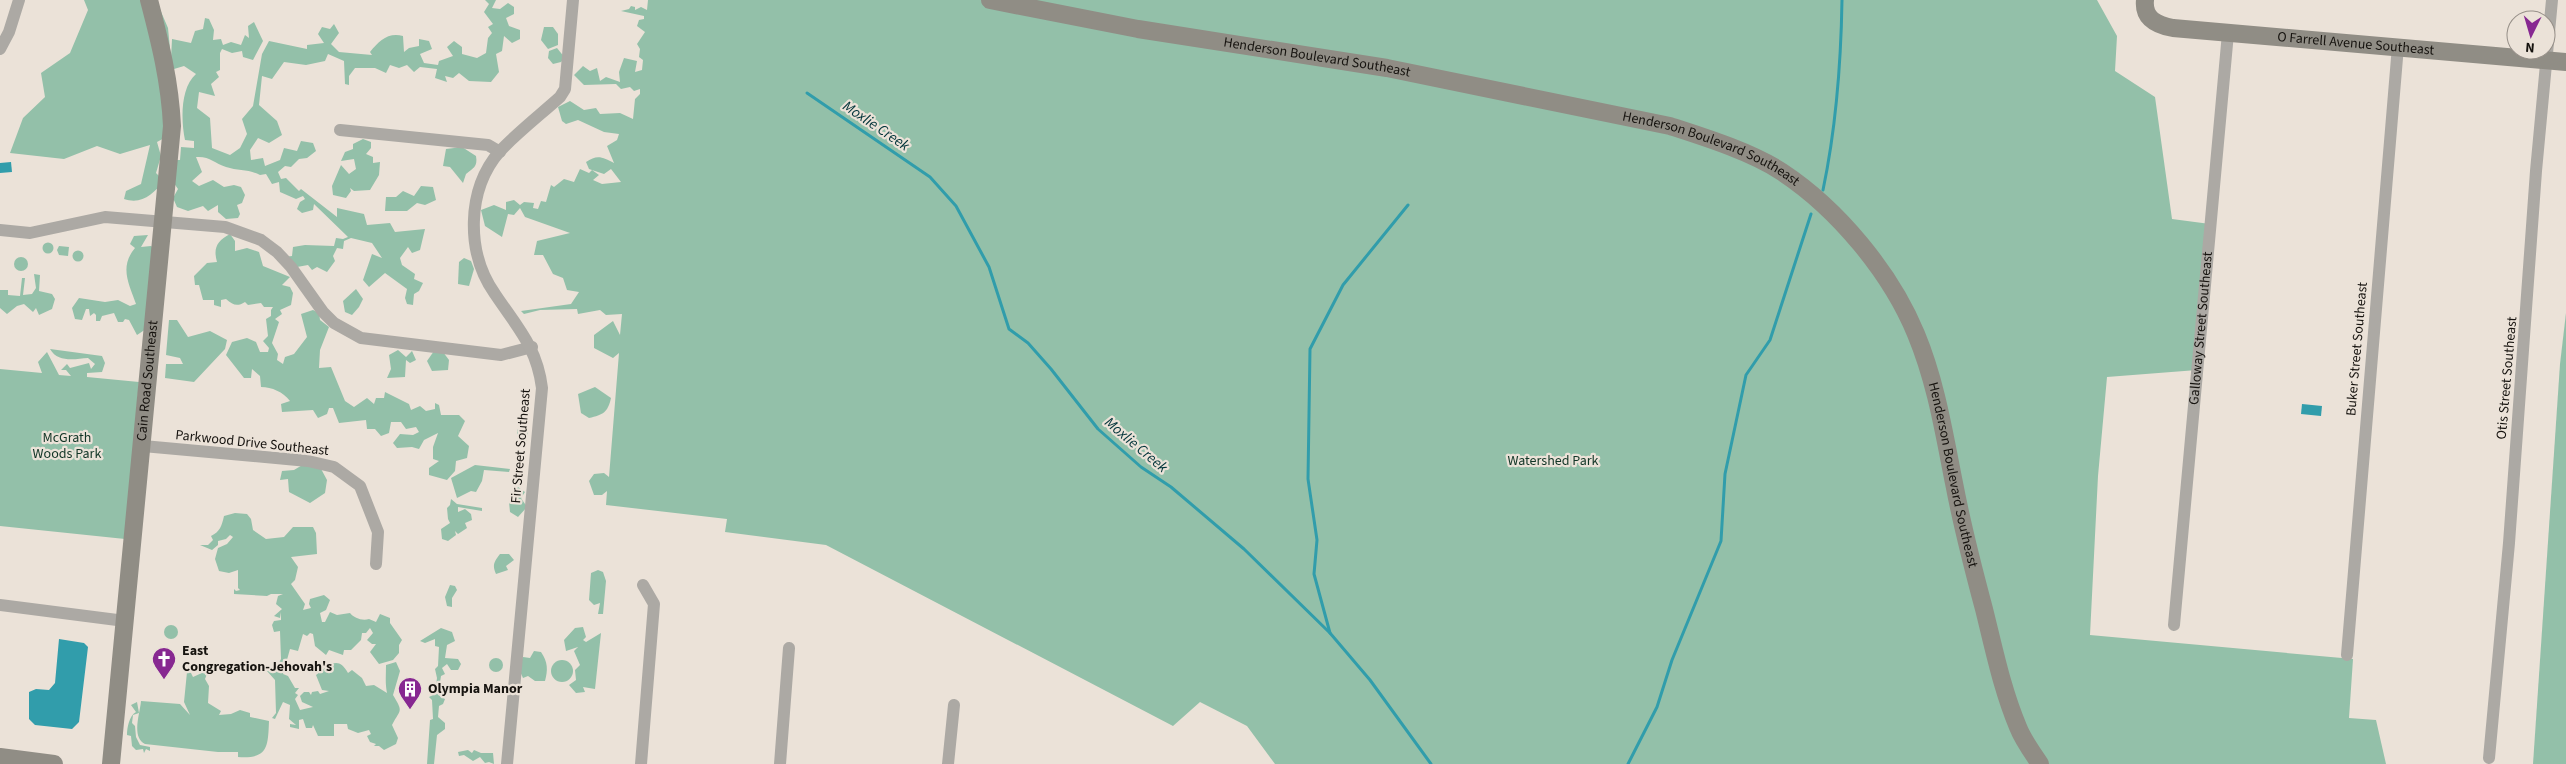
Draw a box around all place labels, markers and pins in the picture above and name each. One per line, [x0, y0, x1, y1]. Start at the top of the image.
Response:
place label: East Congregation-Jehovah's [182, 641, 332, 677]
church icon: East Congregation-Jehovah's [151, 646, 177, 680]
building icon: Olympia Manor [397, 676, 423, 710]
place label: Olympia Manor [428, 679, 523, 699]

